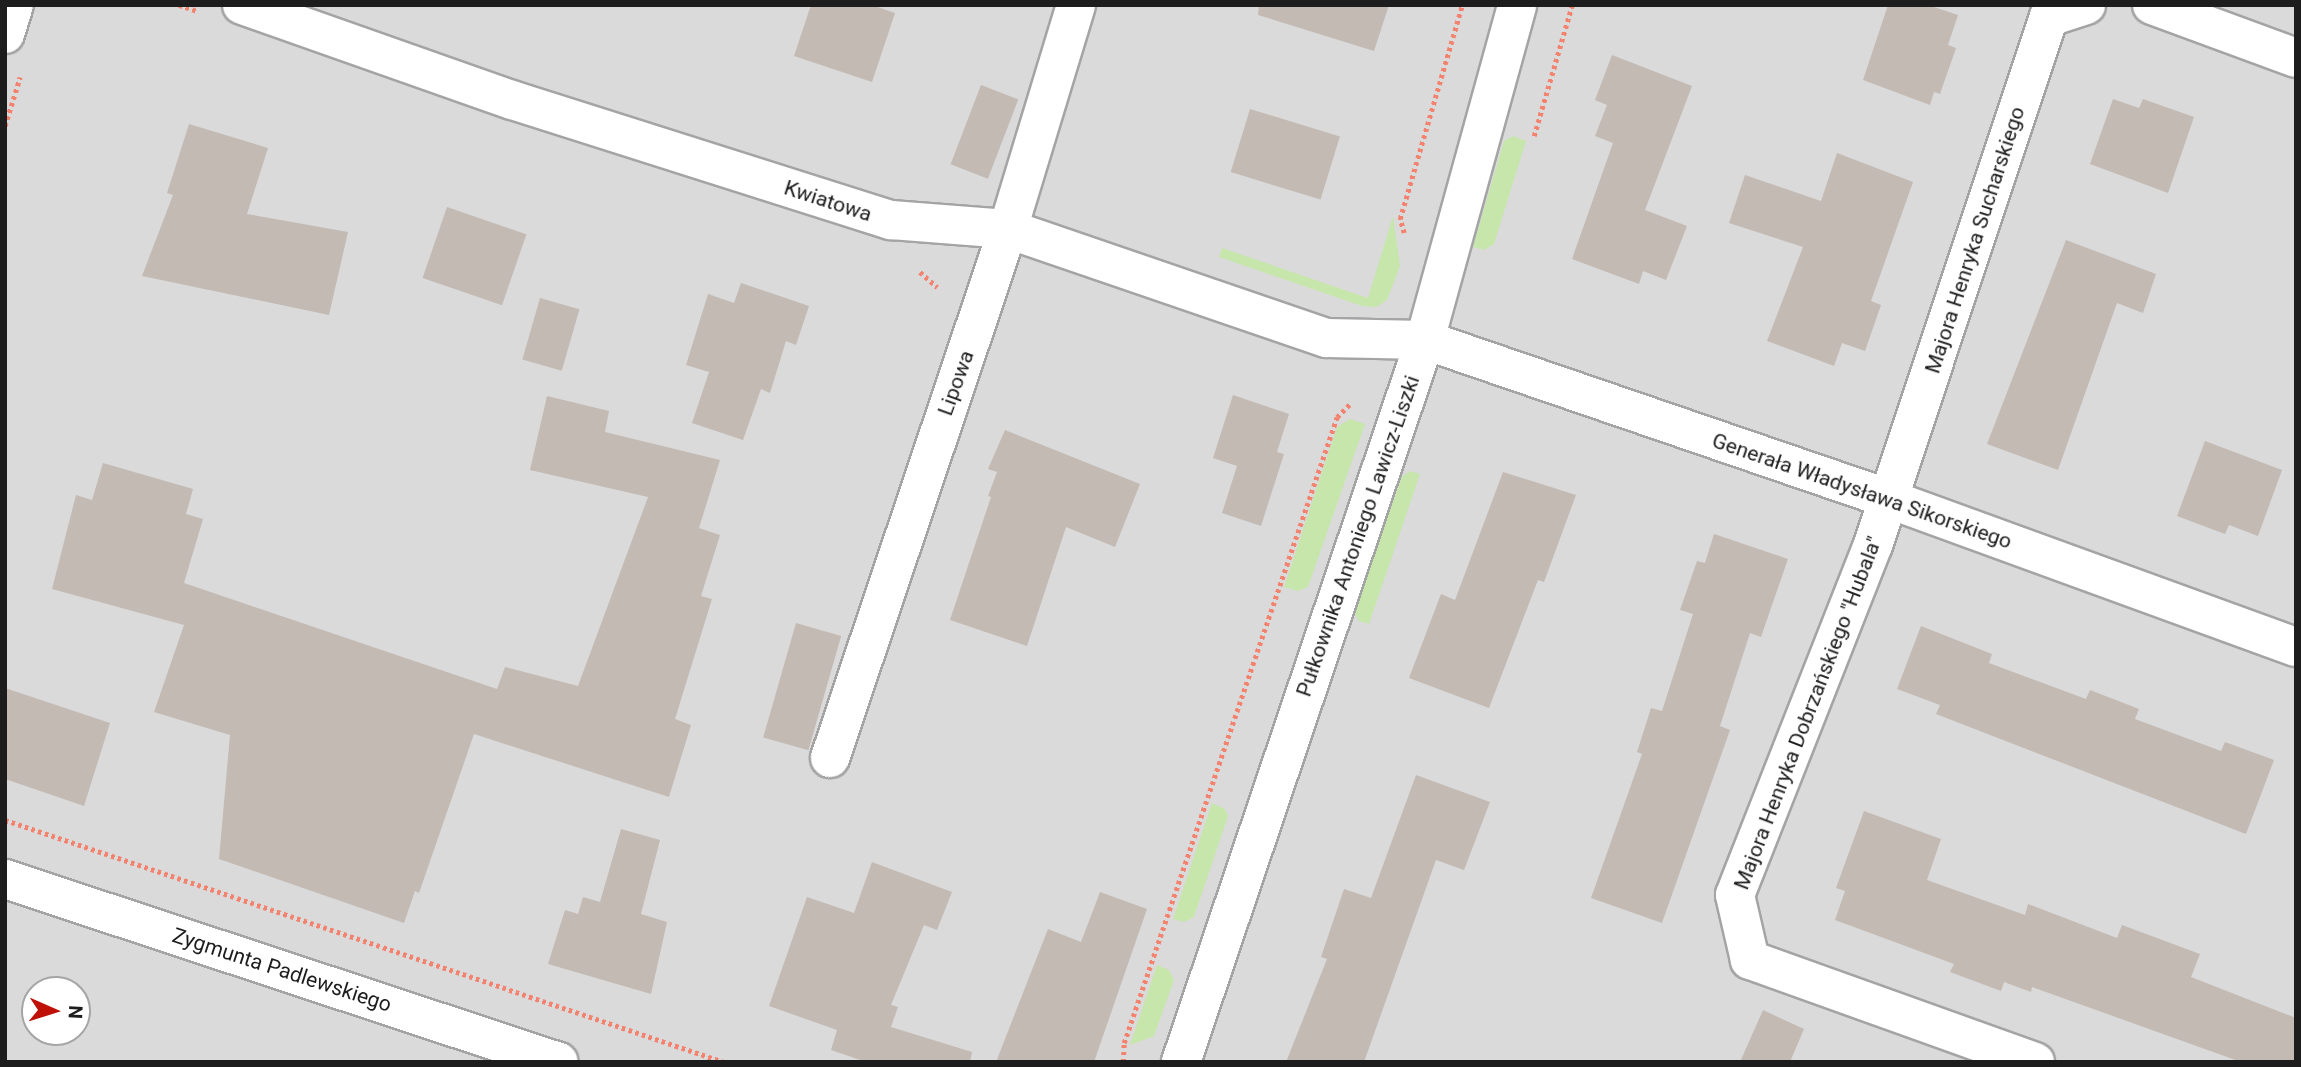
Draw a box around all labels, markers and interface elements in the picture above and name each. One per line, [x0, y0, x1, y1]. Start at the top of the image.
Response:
street label: Majora Henryka Sucharskiego [1920, 103, 2030, 377]
street label: Kwiatowa [781, 175, 875, 227]
street label: Lipowa [933, 347, 979, 419]
street label: Pułkownika Antoniego Lawicz-Liszki [1291, 372, 1425, 700]
street label: Generała Władysława Sikorskiego [1709, 428, 2015, 554]
street label: Majora Henryka Dobrzańskiego "Hubala" [1729, 533, 1887, 893]
street label: Zygmunta Padlewskiego [169, 923, 395, 1017]
north arrow [21, 976, 91, 1046]
text: N [64, 1005, 87, 1019]

